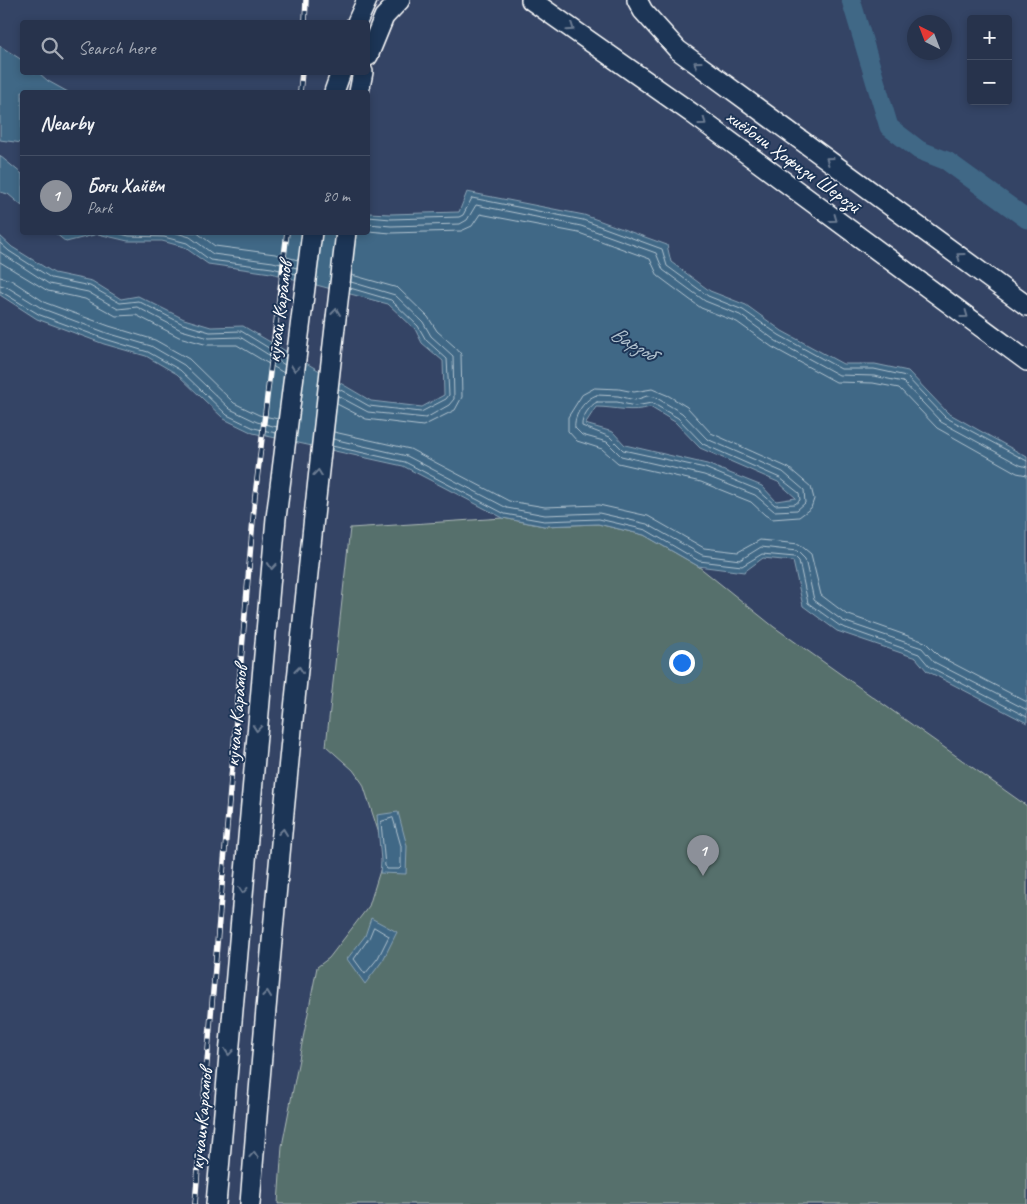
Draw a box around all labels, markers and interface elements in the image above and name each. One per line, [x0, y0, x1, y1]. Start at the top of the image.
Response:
north arrow [907, 15, 952, 60]
map controls [967, 15, 1012, 105]
button: + [967, 15, 1012, 60]
search box [20, 20, 370, 75]
one-way arrow [565, 22, 575, 31]
icon: search [38, 34, 66, 62]
text: Search here [78, 36, 155, 60]
button: − [967, 60, 1012, 105]
one-way arrow [694, 61, 703, 70]
street label: хиёбони Ҳофизи Шерозӣ [720, 104, 868, 221]
text: Nearby [40, 110, 93, 136]
one-way arrow [697, 116, 707, 125]
one-way arrow [825, 157, 834, 166]
text: Боғи Хайём [87, 174, 164, 198]
text: 1 [52, 186, 60, 206]
text: 80 m [323, 186, 350, 206]
text: Park [87, 198, 112, 218]
one-way arrow [828, 213, 837, 221]
one-way arrow [956, 253, 965, 263]
street label: кӯчаи Карамов [261, 255, 299, 364]
one-way arrow [330, 308, 341, 316]
one-way arrow [959, 309, 969, 318]
water label: Варзоб [606, 320, 667, 370]
one-way arrow [290, 364, 301, 372]
one-way arrow [312, 469, 323, 477]
one-way arrow [266, 563, 277, 571]
your location [669, 650, 695, 676]
street label: кӯчаи Карамов [220, 659, 254, 768]
one-way arrow [293, 666, 304, 674]
one-way arrow [252, 724, 263, 732]
one-way arrow [277, 827, 288, 835]
pin: 1 [687, 835, 719, 876]
one-way arrow [238, 886, 249, 894]
one-way arrow [262, 989, 273, 997]
one-way arrow [224, 1048, 235, 1056]
street label: кӯчаи Карамов [185, 1062, 219, 1171]
one-way arrow [248, 1151, 259, 1159]

